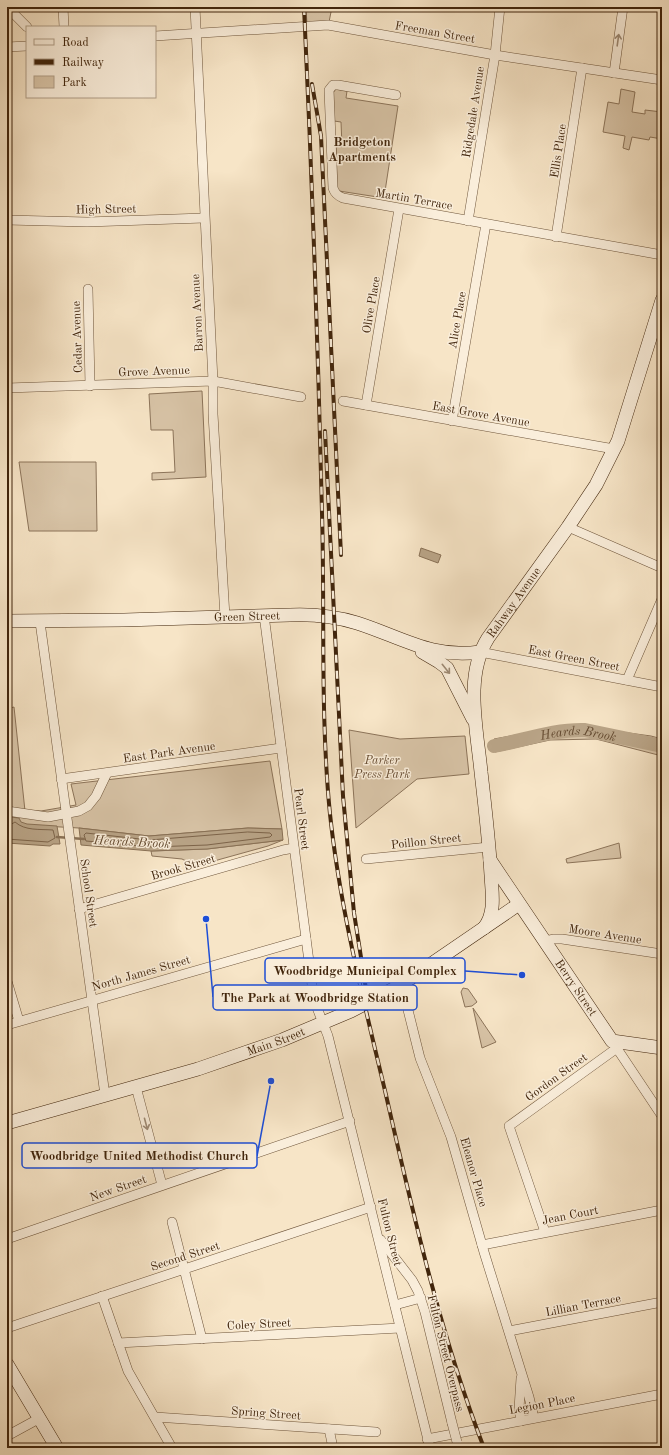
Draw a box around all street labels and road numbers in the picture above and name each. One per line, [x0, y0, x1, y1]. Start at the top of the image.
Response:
street label: Freeman Street [394, 20, 476, 46]
street label: Ridgedale Avenue [461, 65, 487, 159]
street label: Ellis Place [549, 123, 569, 179]
street label: Martin Terrace [374, 187, 454, 213]
street label: High Street [75, 203, 137, 217]
street label: Barron Avenue [190, 273, 206, 352]
street label: Olive Place [361, 275, 383, 335]
street label: Alice Place [447, 290, 469, 350]
street label: Cedar Avenue [71, 300, 85, 373]
street label: Grove Avenue [118, 365, 191, 379]
street label: East Grove Avenue [431, 401, 531, 430]
street label: Rahway Avenue [485, 565, 544, 640]
street label: Green Street [214, 610, 280, 624]
street label: East Green Street [527, 644, 621, 674]
street label: East Park Avenue [122, 740, 217, 765]
street label: Pearl Street [291, 787, 311, 851]
street label: Poillon Street [390, 832, 462, 852]
street label: Brook Street [150, 853, 217, 883]
street label: School Street [77, 858, 99, 928]
street label: Moore Avenue [567, 923, 643, 947]
street label: North James Street [91, 954, 192, 994]
street label: Berry Street [552, 958, 598, 1019]
street label: Main Street [246, 1026, 307, 1059]
street label: Gordon Street [523, 1051, 590, 1104]
street label: Eleanor Place [457, 1136, 489, 1209]
street label: New Street [88, 1174, 148, 1204]
street label: Fulton Street [375, 1197, 403, 1267]
street label: Jean Court [541, 1205, 599, 1227]
street label: Second Street [149, 1240, 221, 1274]
street label: Lillian Terrace [544, 1293, 622, 1319]
street label: Fulton Street Overpass [425, 1294, 465, 1413]
street label: Coley Street [227, 1317, 291, 1333]
street label: Legion Place [508, 1393, 577, 1417]
street label: Spring Street [231, 1406, 301, 1422]

